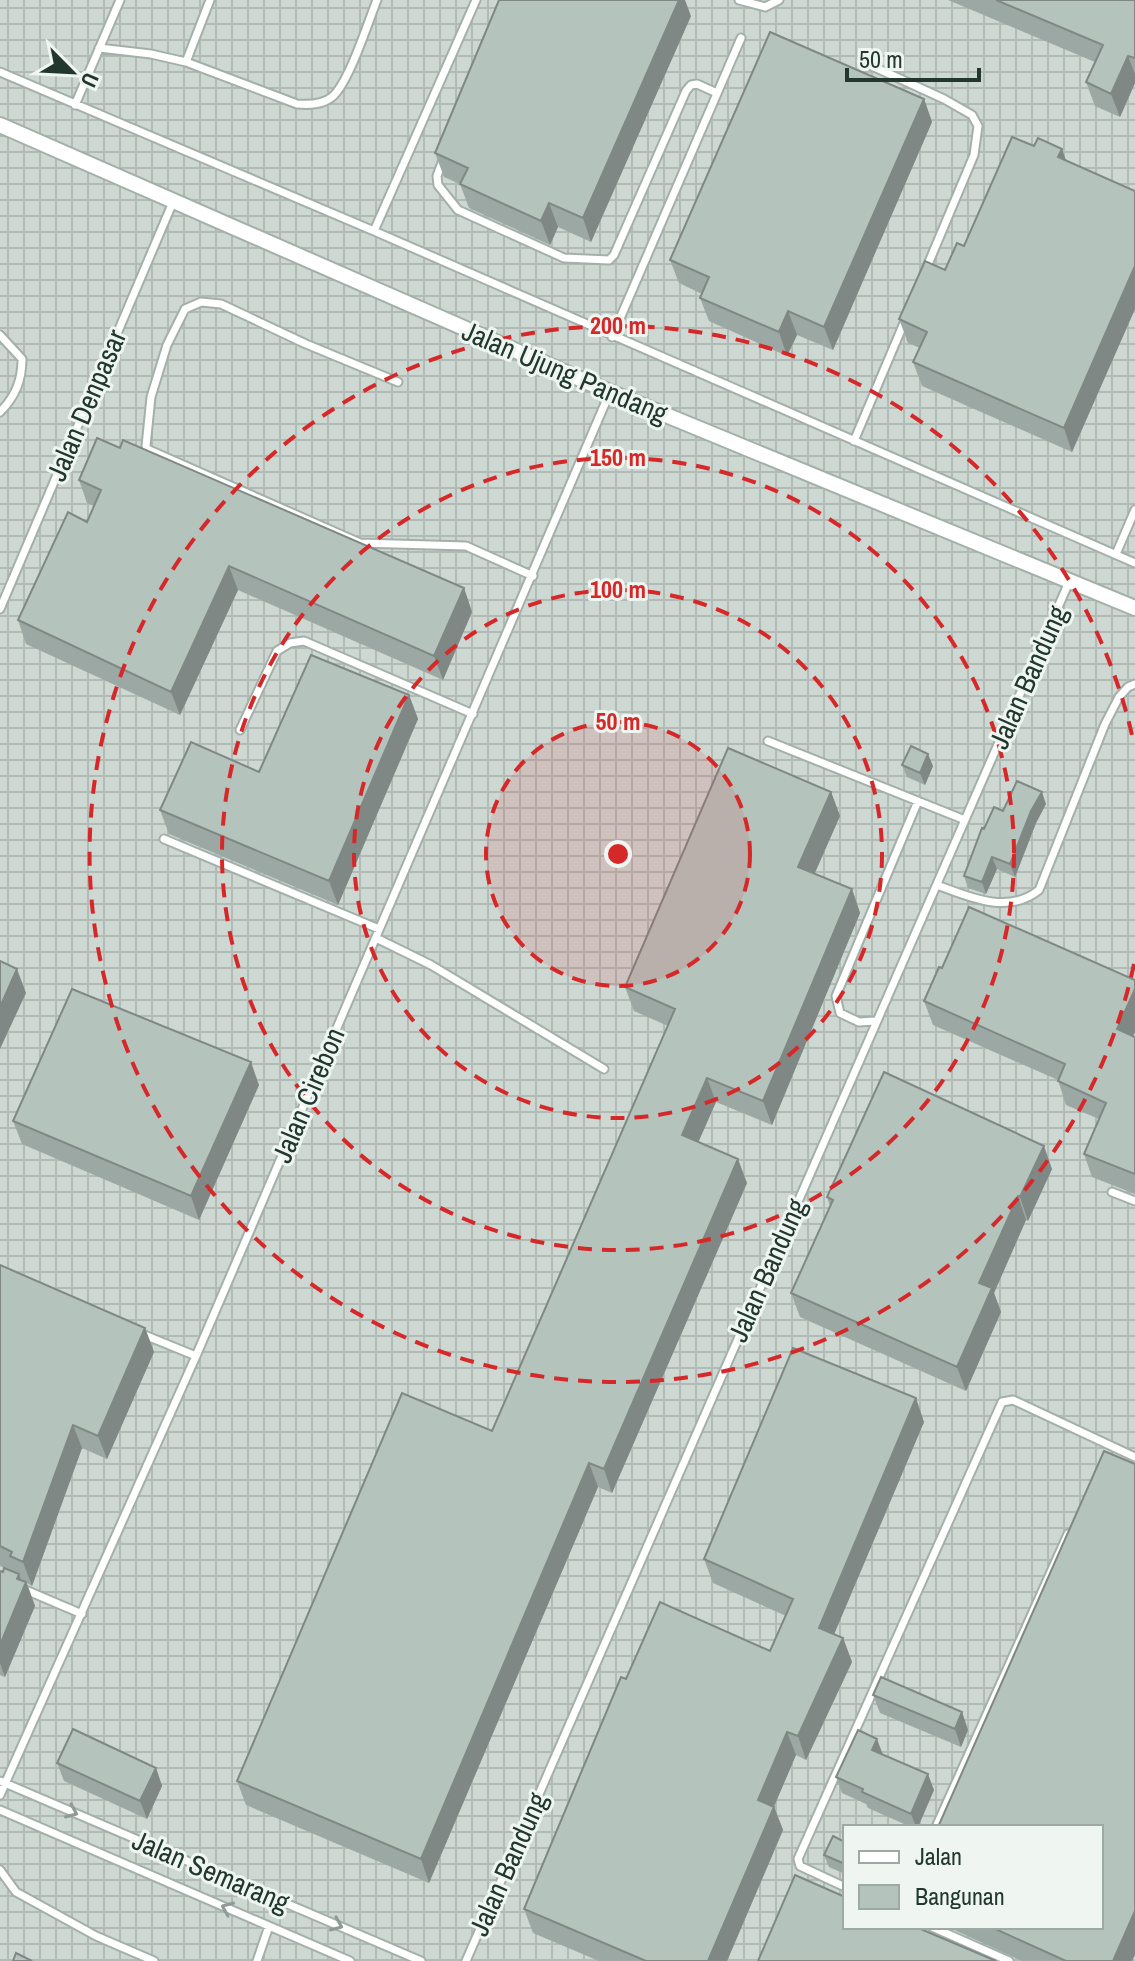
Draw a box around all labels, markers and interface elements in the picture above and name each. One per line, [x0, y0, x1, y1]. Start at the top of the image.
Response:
north arrow [32, 32, 112, 112]
scale bar [847, 32, 979, 82]
text: 50 m [859, 43, 903, 75]
text: U [74, 68, 107, 92]
text: 200 m [590, 309, 646, 341]
street label: Jalan Ujung Pandang [457, 312, 674, 432]
street label: Jalan Denpasar [37, 323, 135, 486]
text: 150 m [590, 441, 646, 473]
text: 100 m [590, 573, 646, 605]
street label: Jalan Bandung [979, 599, 1077, 755]
text: 50 m [596, 705, 640, 737]
centre of rings [604, 840, 632, 868]
street label: Jalan Cirebon [263, 1022, 353, 1168]
street label: Jalan Bandung [718, 1192, 816, 1348]
street label: Jalan Bandung [459, 1786, 557, 1942]
one-way arrow [64, 1802, 78, 1818]
street label: Jalan Semarang [127, 1821, 296, 1921]
legend [843, 1825, 1103, 1929]
text: Jalan [915, 1840, 962, 1872]
text: Bangunan [915, 1880, 1005, 1912]
one-way arrow [221, 1902, 235, 1918]
one-way arrow [328, 1915, 343, 1931]

